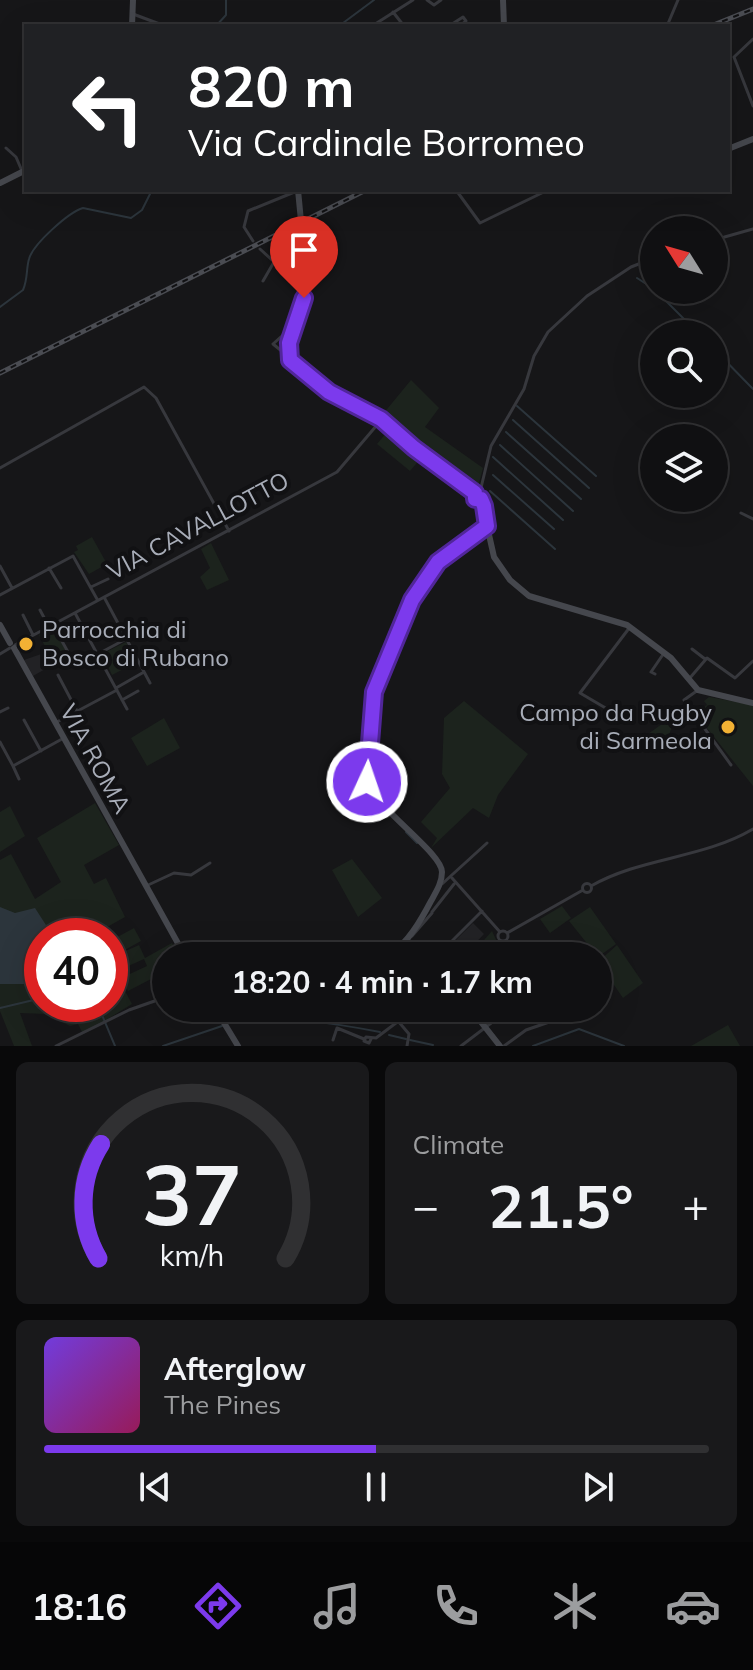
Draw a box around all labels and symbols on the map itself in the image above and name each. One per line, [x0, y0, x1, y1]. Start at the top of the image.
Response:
pin [270, 216, 338, 298]
north arrow [640, 216, 728, 304]
street label: VIA CAVALLOTTO [101, 465, 294, 586]
place label: Parrocchia di Bosco di Rubano [42, 614, 229, 672]
marker: Parrocchia di Bosco di Rubano [17, 635, 35, 653]
place label: Campo da Rugby di Sarmeola [519, 697, 712, 755]
street label: VIA ROMA [54, 699, 138, 819]
marker: Campo da Rugby di Sarmeola [719, 718, 737, 736]
position arrow [325, 740, 409, 824]
speed limit sign: 40 [24, 918, 128, 1022]

